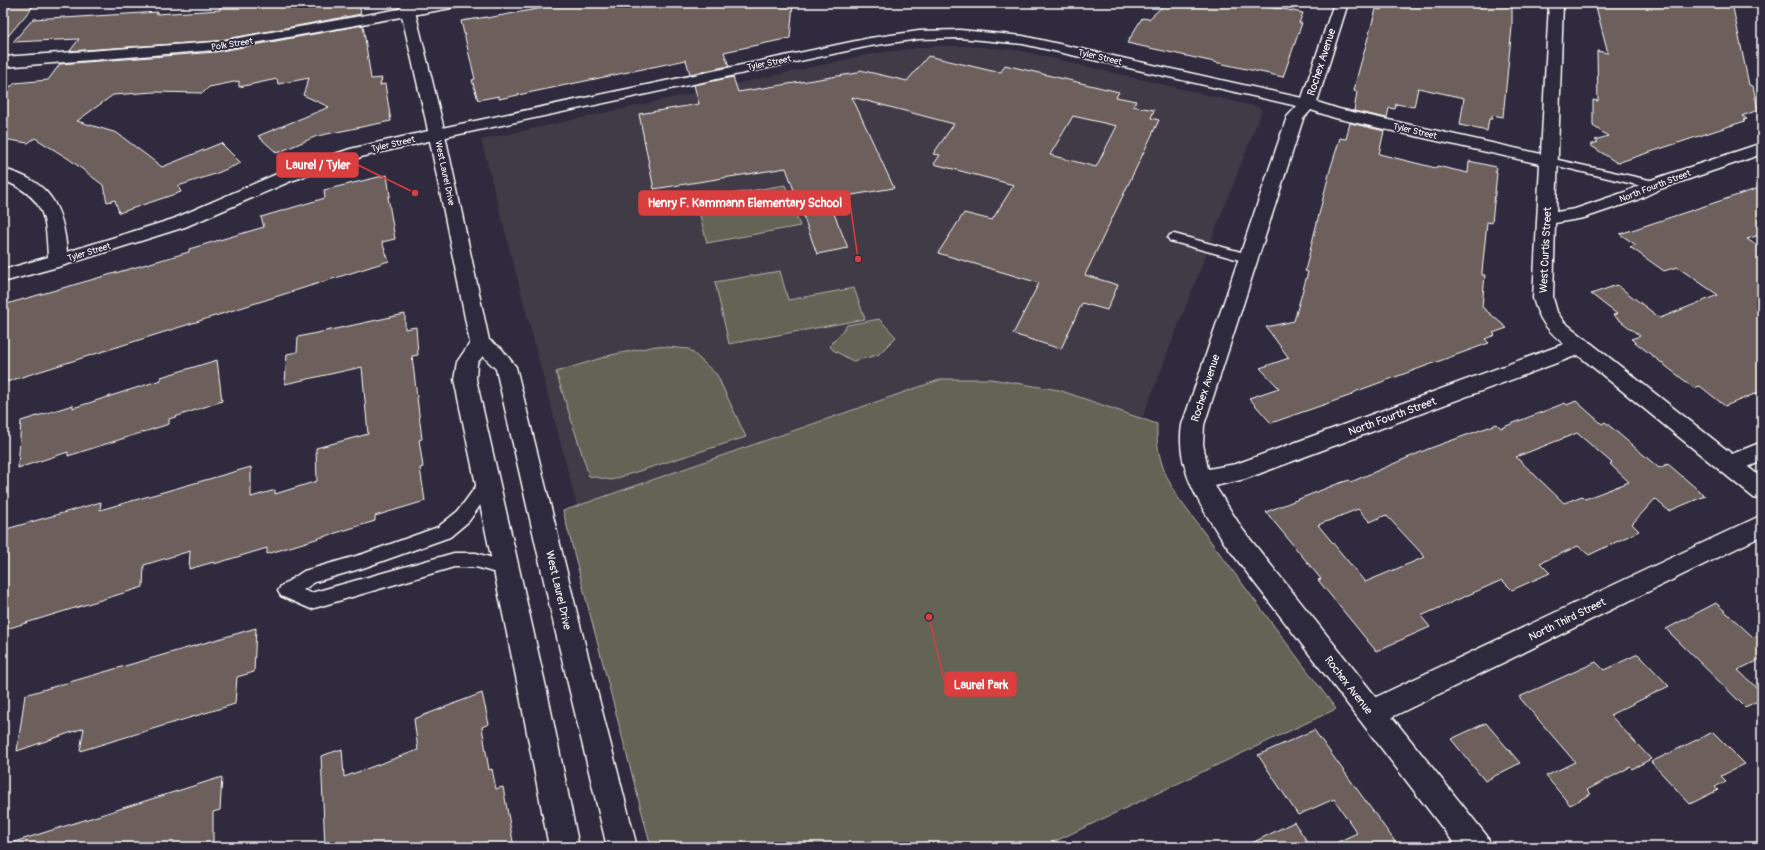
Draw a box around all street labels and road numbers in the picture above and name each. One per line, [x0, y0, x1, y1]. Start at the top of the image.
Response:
street label: Rochex Avenue [1304, 26, 1339, 98]
street label: Polk Street [210, 36, 254, 53]
street label: Tyler Street [1077, 47, 1123, 68]
street label: Tyler Street [746, 53, 792, 74]
street label: Tyler Street [1392, 121, 1438, 142]
street label: Tyler Street [370, 134, 416, 155]
street label: West Laurel Drive [432, 140, 457, 207]
street label: North Fourth Street [1618, 168, 1693, 205]
street label: West Curtis Street [1537, 206, 1554, 293]
street label: Tyler Street [66, 241, 112, 264]
street label: Rochex Avenue [1188, 352, 1223, 424]
street label: North Fourth Street [1346, 394, 1438, 438]
street label: West Laurel Drive [543, 549, 574, 632]
street label: North Third Street [1527, 595, 1608, 644]
street label: Rochex Avenue [1322, 654, 1376, 717]

